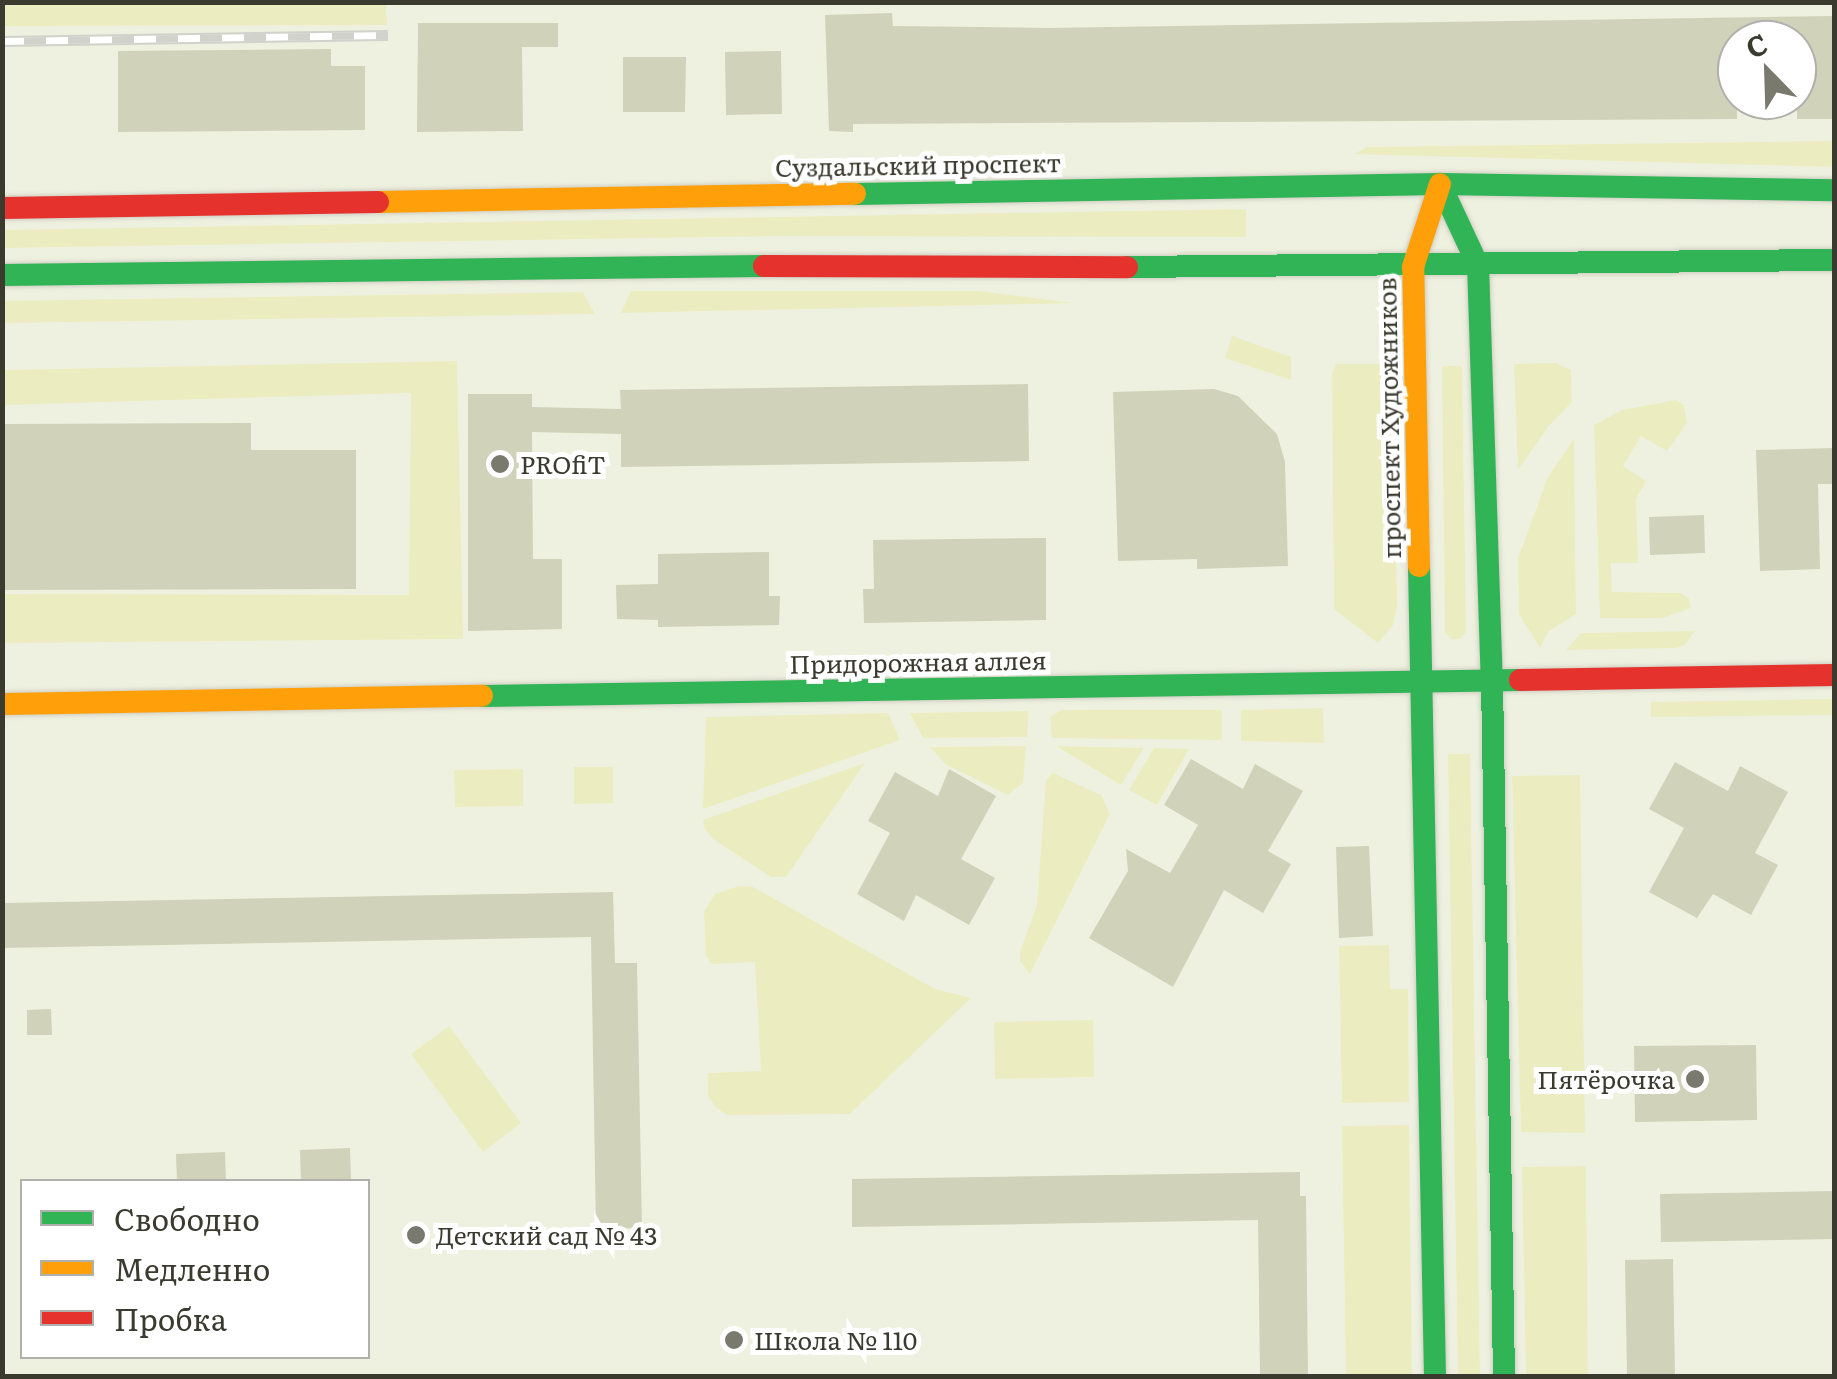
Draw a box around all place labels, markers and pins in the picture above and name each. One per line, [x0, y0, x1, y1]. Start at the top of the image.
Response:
place label: PROfiT [520, 449, 606, 479]
marker: PROfiT [489, 453, 511, 475]
place label: Пятёрочка [1537, 1064, 1675, 1094]
marker: Пятёрочка [1684, 1068, 1706, 1090]
place label: Детский сад № 43 [436, 1220, 657, 1250]
marker: Детский сад № 43 [405, 1224, 427, 1246]
place label: Школа № 110 [754, 1325, 917, 1355]
marker: Школа № 110 [723, 1329, 745, 1351]

